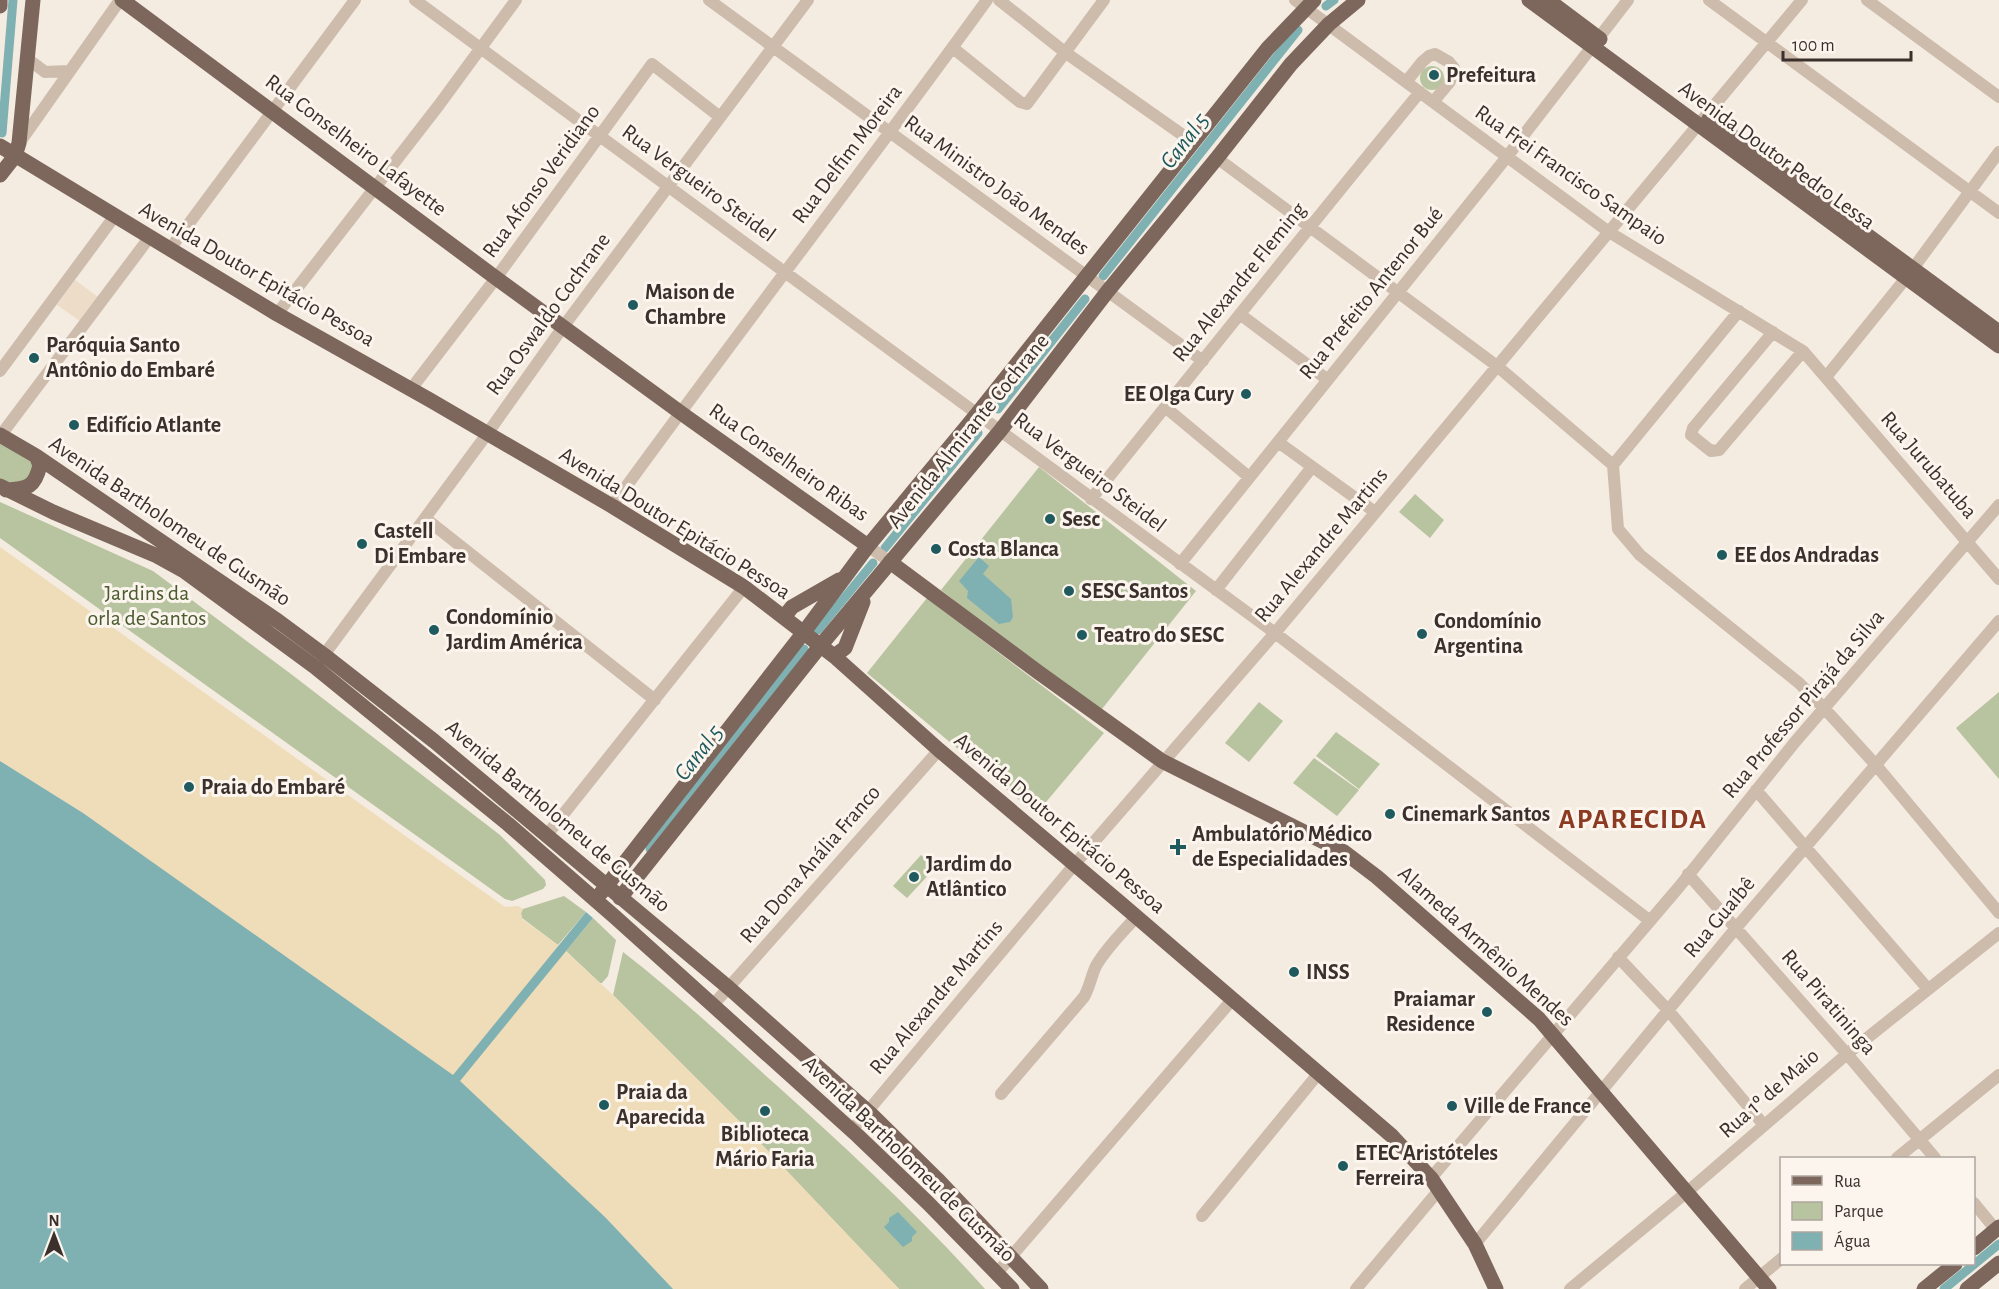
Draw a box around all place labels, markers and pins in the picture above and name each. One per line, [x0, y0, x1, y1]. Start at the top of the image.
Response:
place label: Prefeitura [1446, 64, 1536, 86]
marker: Prefeitura [1427, 68, 1441, 82]
place label: Maison de Chambre [645, 281, 735, 328]
marker: Maison de Chambre [626, 298, 640, 312]
place label: Paróquia Santo Antônio do Embaré [46, 334, 215, 381]
marker: Paróquia Santo Antônio do Embaré [27, 351, 41, 365]
place label: EE Olga Cury [1124, 383, 1234, 406]
marker: EE Olga Cury [1239, 387, 1253, 401]
place label: Edifício Atlante [86, 414, 221, 436]
marker: Edifício Atlante [67, 418, 81, 432]
place label: Sesc [1062, 508, 1100, 530]
marker: Sesc [1043, 512, 1057, 526]
place label: Castell Di Embare [374, 520, 466, 567]
marker: Castell Di Embare [355, 537, 369, 551]
place label: Costa Blanca [948, 538, 1060, 560]
marker: Costa Blanca [929, 542, 943, 556]
place label: EE dos Andradas [1734, 544, 1879, 566]
marker: EE dos Andradas [1715, 548, 1729, 562]
place label: SESC Santos [1081, 580, 1188, 602]
marker: SESC Santos [1062, 584, 1076, 598]
place label: Condomínio Jardim América [446, 606, 583, 653]
place label: Condomínio Argentina [1434, 610, 1542, 657]
marker: Condomínio Jardim América [427, 623, 441, 637]
place label: Teatro do SESC [1094, 624, 1225, 646]
marker: Condomínio Argentina [1415, 627, 1429, 641]
marker: Teatro do SESC [1075, 628, 1089, 642]
place label: Praia do Embaré [201, 776, 345, 798]
marker: Praia do Embaré [182, 780, 196, 794]
place label: Cinemark Santos [1402, 803, 1550, 825]
marker: Cinemark Santos [1383, 807, 1397, 821]
place label: Ambulatório Médico de Especialidades [1192, 823, 1372, 870]
marker: Ambulatório Médico de Especialidades [1169, 838, 1187, 856]
place label: Jardim do Atlântico [926, 853, 1012, 900]
marker: Jardim do Atlântico [907, 870, 921, 884]
place label: INSS [1306, 961, 1350, 983]
marker: INSS [1287, 965, 1301, 979]
place label: Praiamar Residence [1386, 988, 1475, 1035]
marker: Praiamar Residence [1480, 1005, 1494, 1019]
place label: Praia da Aparecida [616, 1081, 705, 1128]
place label: Ville de France [1464, 1095, 1591, 1117]
marker: Praia da Aparecida [597, 1098, 611, 1112]
marker: Ville de France [1445, 1099, 1459, 1113]
marker: Biblioteca Mário Faria [758, 1104, 772, 1118]
place label: Biblioteca Mário Faria [715, 1123, 815, 1170]
place label: ETEC Aristóteles Ferreira [1355, 1142, 1498, 1189]
marker: ETEC Aristóteles Ferreira [1336, 1159, 1350, 1173]

